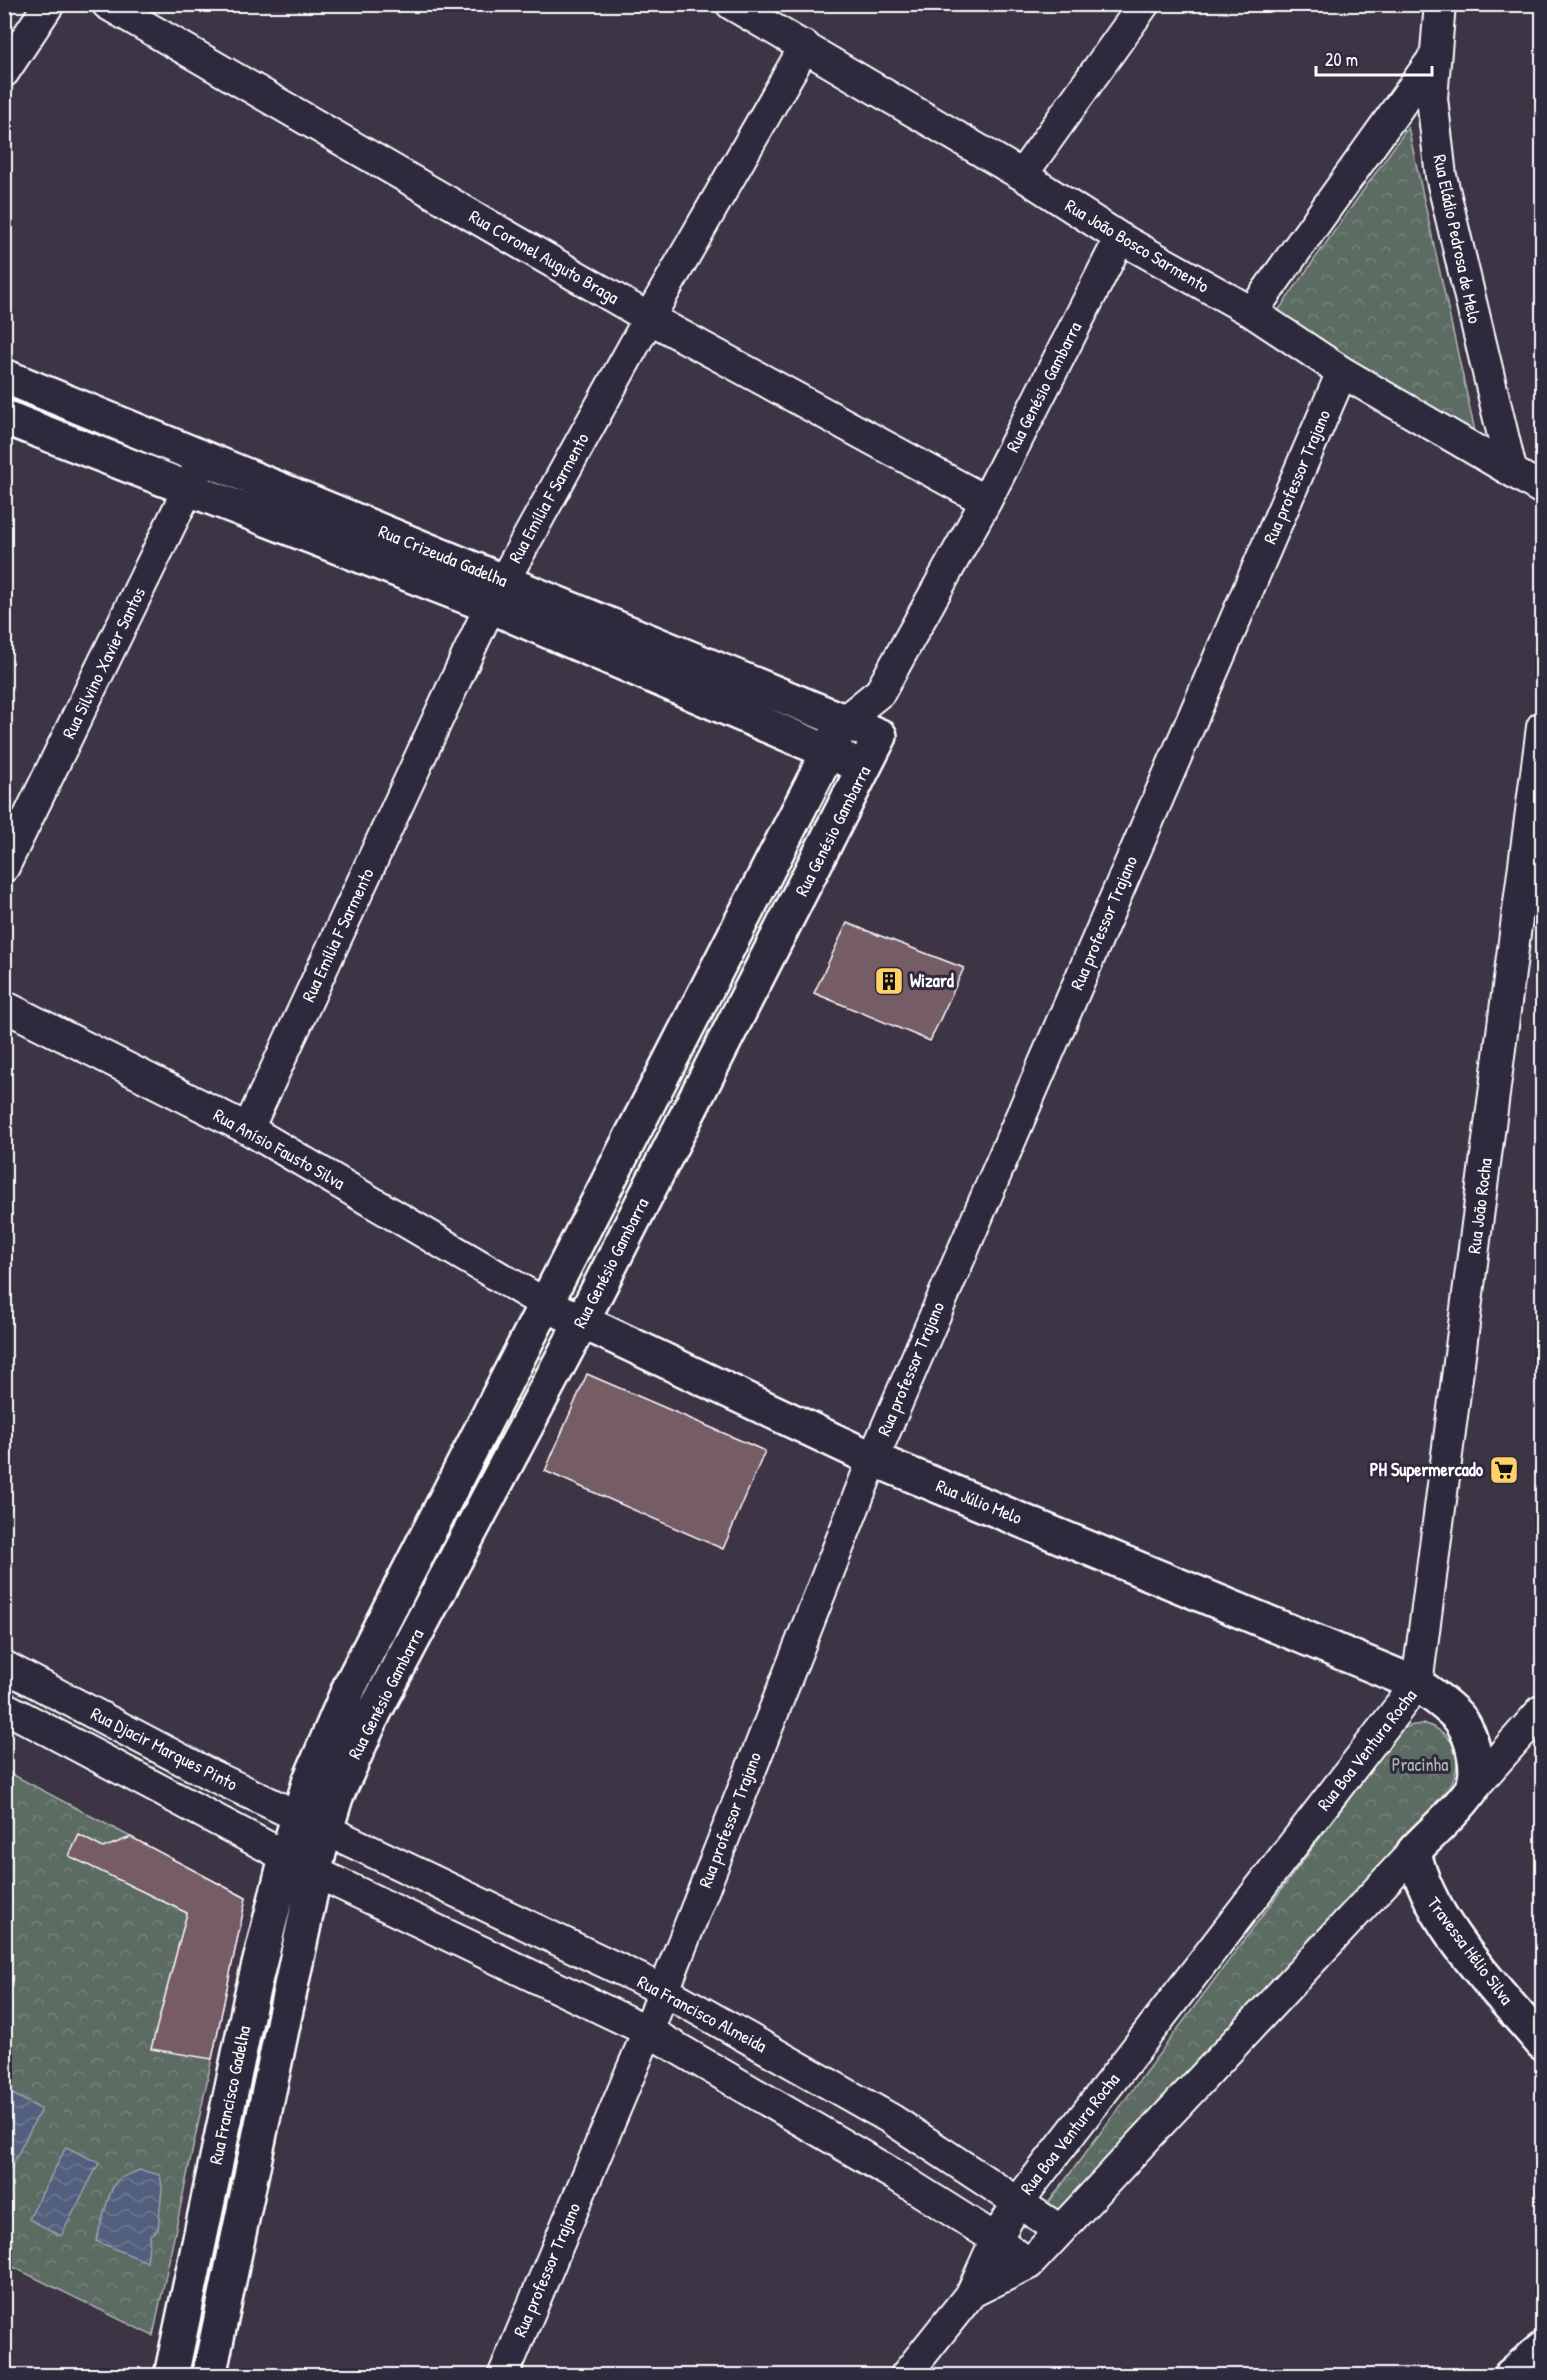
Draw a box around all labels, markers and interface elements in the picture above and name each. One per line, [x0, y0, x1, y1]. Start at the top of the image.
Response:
scale bar [1316, 39, 1432, 77]
text: 20 m [1325, 47, 1358, 72]
street label: Rua Eládio Pedrosa de Melo [1427, 152, 1488, 326]
street label: Rua João Bosco Sarmento [1061, 193, 1214, 298]
street label: Rua Coronel Auguto Braga [465, 203, 624, 310]
street label: Rua Genésio Gambarra [1000, 317, 1087, 456]
street label: Rua professor Trajano [1257, 406, 1336, 548]
street label: Rua Emília F Sarmento [502, 428, 595, 567]
street label: Rua Crizeuda Gadelha [375, 518, 511, 593]
street label: Rua Silvino Xavier Santos [56, 583, 151, 743]
street label: Rua Genésio Gambarra [789, 761, 876, 900]
street label: Rua professor Trajano [1064, 852, 1143, 994]
street label: Rua Emília F Sarmento [296, 864, 380, 1006]
building icon: Wizard [873, 965, 905, 997]
place label: Wizard [910, 968, 954, 993]
street label: Rua Anísio Fausto Silva [209, 1102, 349, 1195]
street label: Rua João Rocha [1461, 1157, 1498, 1255]
street label: Rua Genésio Gambarra [567, 1193, 654, 1332]
street label: Rua professor Trajano [871, 1298, 950, 1440]
supermarket icon: PH Supermercado [1488, 1454, 1520, 1486]
place label: PH Supermercado [1370, 1457, 1484, 1483]
street label: Rua Júlio Melo [933, 1473, 1026, 1530]
street label: Rua Genésio Gambarra [342, 1624, 429, 1763]
street label: Rua Boa Ventura Rocha [1311, 1684, 1422, 1816]
street label: Rua Djacir Marques Pinto [87, 1701, 242, 1796]
street label: Rua professor Trajano [692, 1748, 767, 1891]
park label: Pracinha [1392, 1752, 1448, 1777]
street label: Travessa Hélio Silva [1422, 1892, 1519, 2010]
street label: Rua Francisco Almeida [633, 1969, 771, 2058]
street label: Rua Francisco Gadelha [203, 2023, 256, 2166]
street label: Rua Boa Ventura Rocha [1014, 2068, 1125, 2200]
street label: Rua professor Trajano [507, 2199, 586, 2341]

